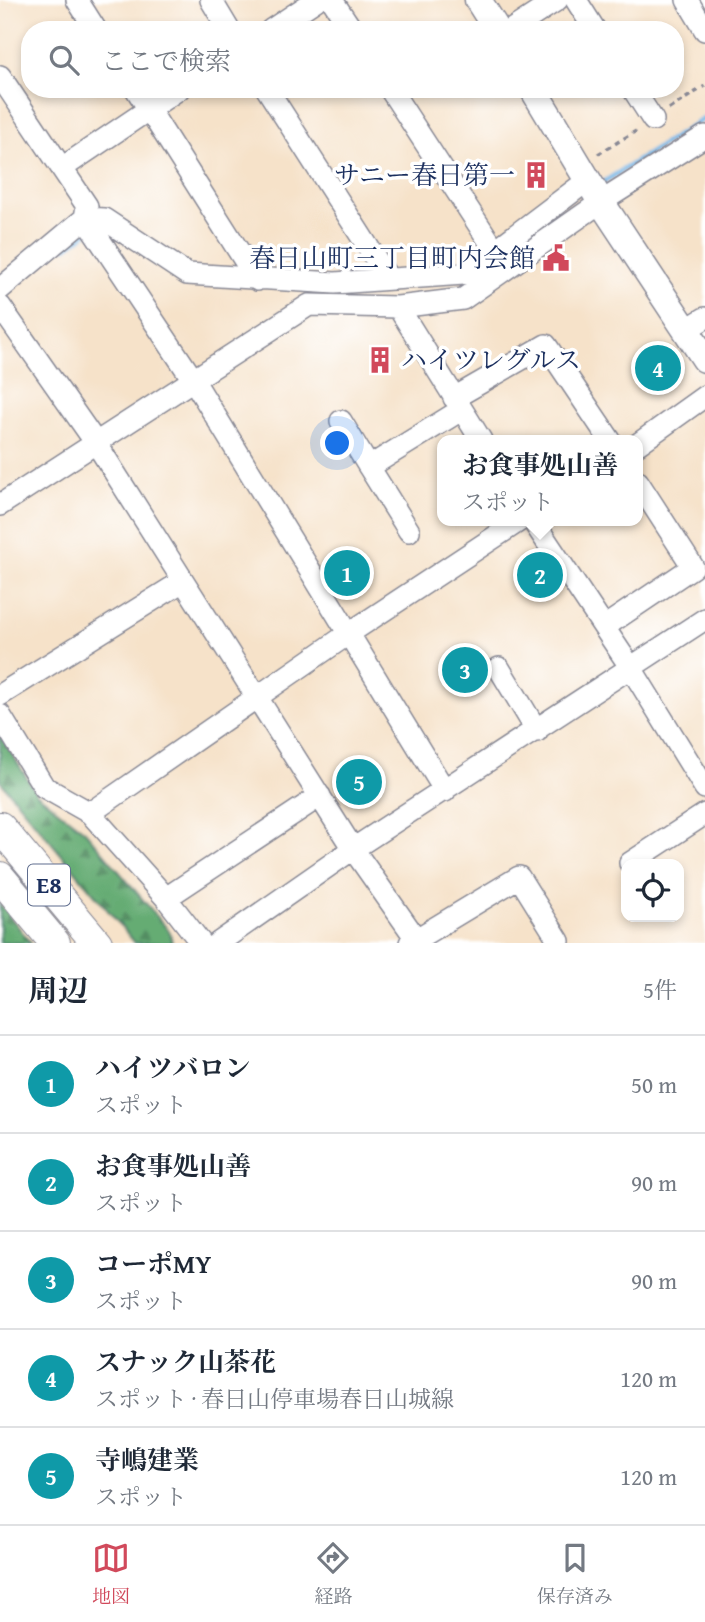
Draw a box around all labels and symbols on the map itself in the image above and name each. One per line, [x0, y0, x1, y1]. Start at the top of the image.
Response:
place label: サニー春日第一 [334, 155, 515, 194]
building icon: サニー春日第一 [521, 160, 551, 190]
place label: 春日山町三丁目町内会館 [249, 238, 535, 277]
public building icon: 春日山町三丁目町内会館 [541, 243, 571, 273]
place label: ハイツレグルス [401, 340, 581, 379]
pin: 4 [635, 342, 681, 394]
building icon: ハイツレグルス [365, 345, 395, 375]
your location [320, 426, 354, 460]
pin: 1 [324, 547, 370, 599]
pin: 2 [517, 549, 563, 601]
pin: 3 [442, 644, 488, 696]
pin: 5 [336, 756, 382, 808]
road number: E8 [28, 864, 70, 906]

